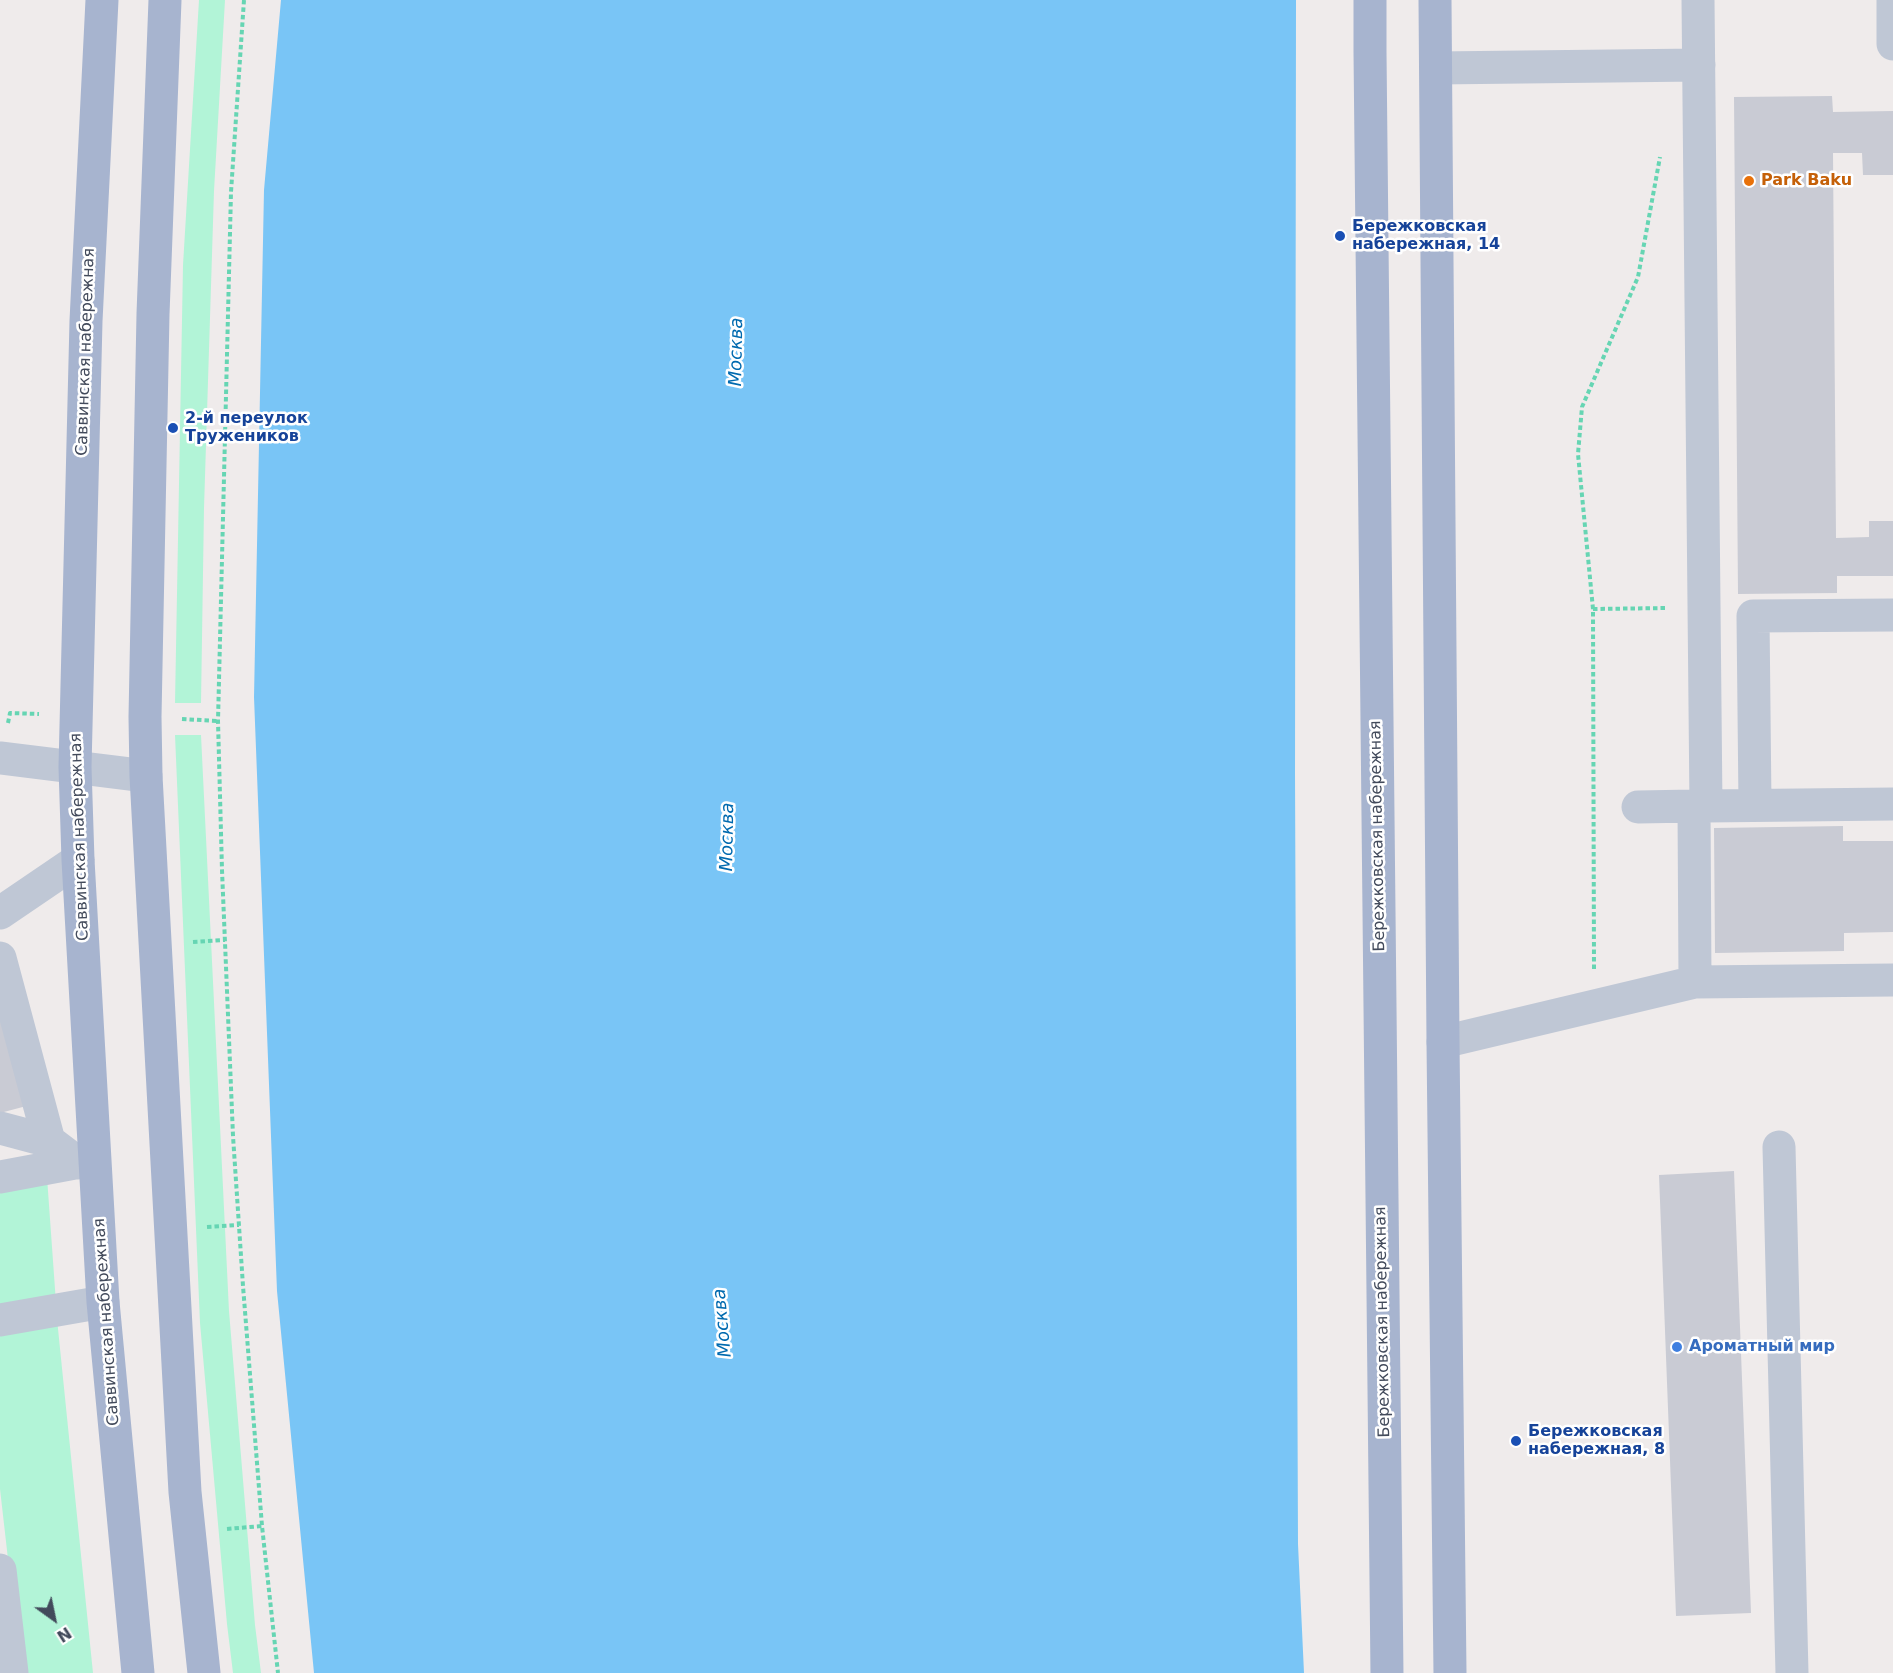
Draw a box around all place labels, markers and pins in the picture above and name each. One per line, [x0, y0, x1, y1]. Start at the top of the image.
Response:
place label: Park Baku [1761, 171, 1852, 191]
marker: Park Baku [1742, 174, 1756, 188]
place label: Бережковская набережная, 14 [1352, 217, 1500, 255]
marker: Бережковская набережная, 14 [1333, 229, 1347, 243]
place label: 2-й переулок Тружеников [185, 409, 308, 447]
marker: 2-й переулок Тружеников [166, 421, 180, 435]
place label: Ароматный мир [1689, 1337, 1835, 1357]
marker: Ароматный мир [1670, 1340, 1684, 1354]
place label: Бережковская набережная, 8 [1528, 1422, 1665, 1460]
marker: Бережковская набережная, 8 [1509, 1434, 1523, 1448]

